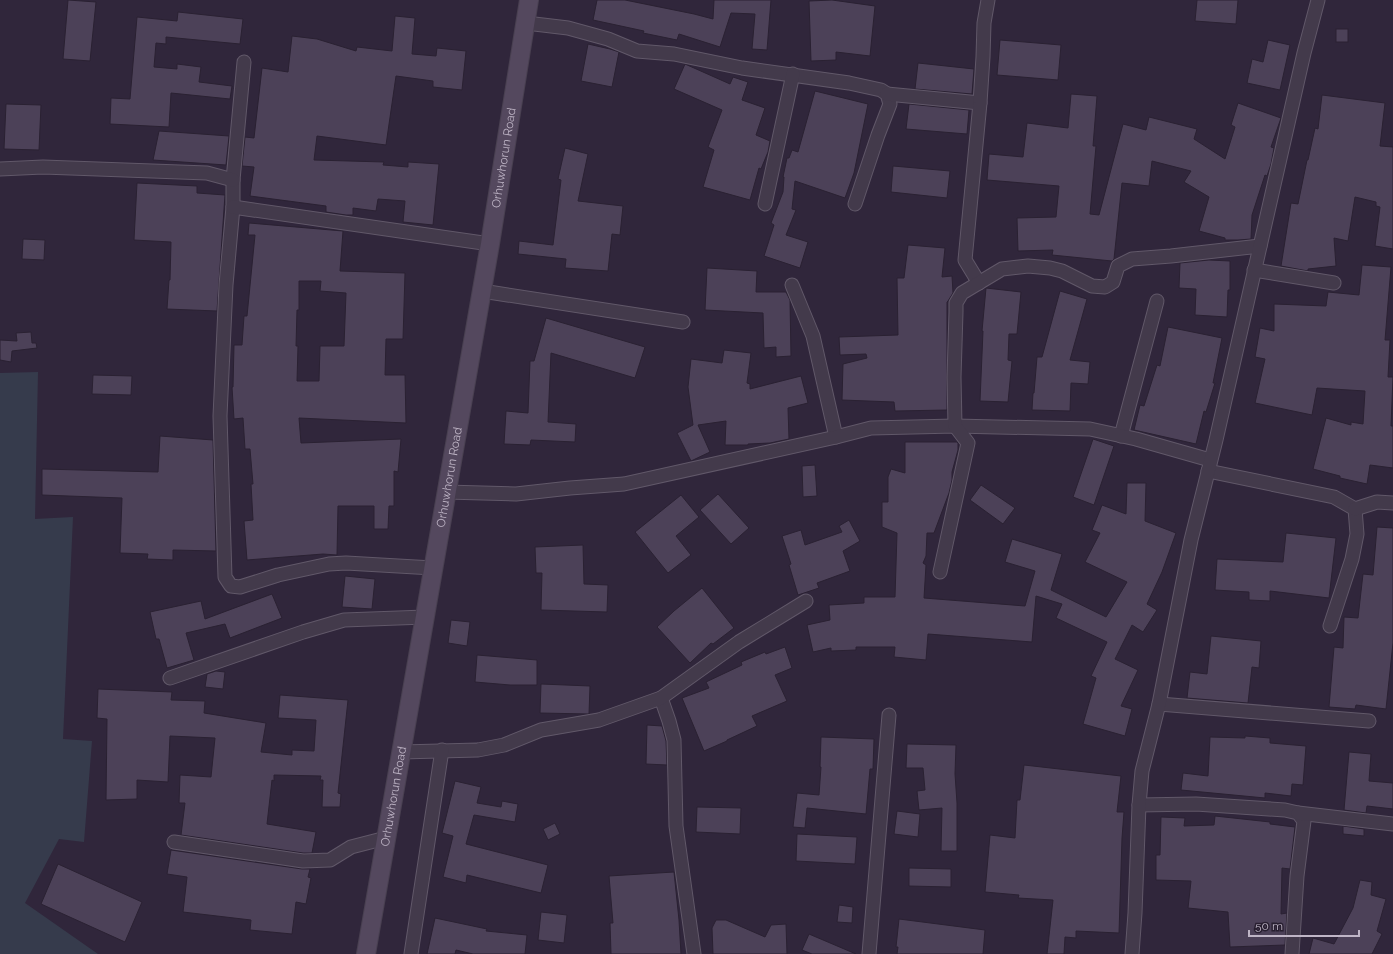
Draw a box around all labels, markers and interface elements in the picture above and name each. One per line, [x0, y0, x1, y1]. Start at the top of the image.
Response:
street label: Orhuwhorun Road [489, 107, 519, 209]
street label: Orhuwhorun Road [434, 426, 465, 528]
street label: Orhuwhorun Road [378, 745, 409, 848]
scale bar [1249, 912, 1359, 938]
text: 50 m [1255, 919, 1283, 933]

